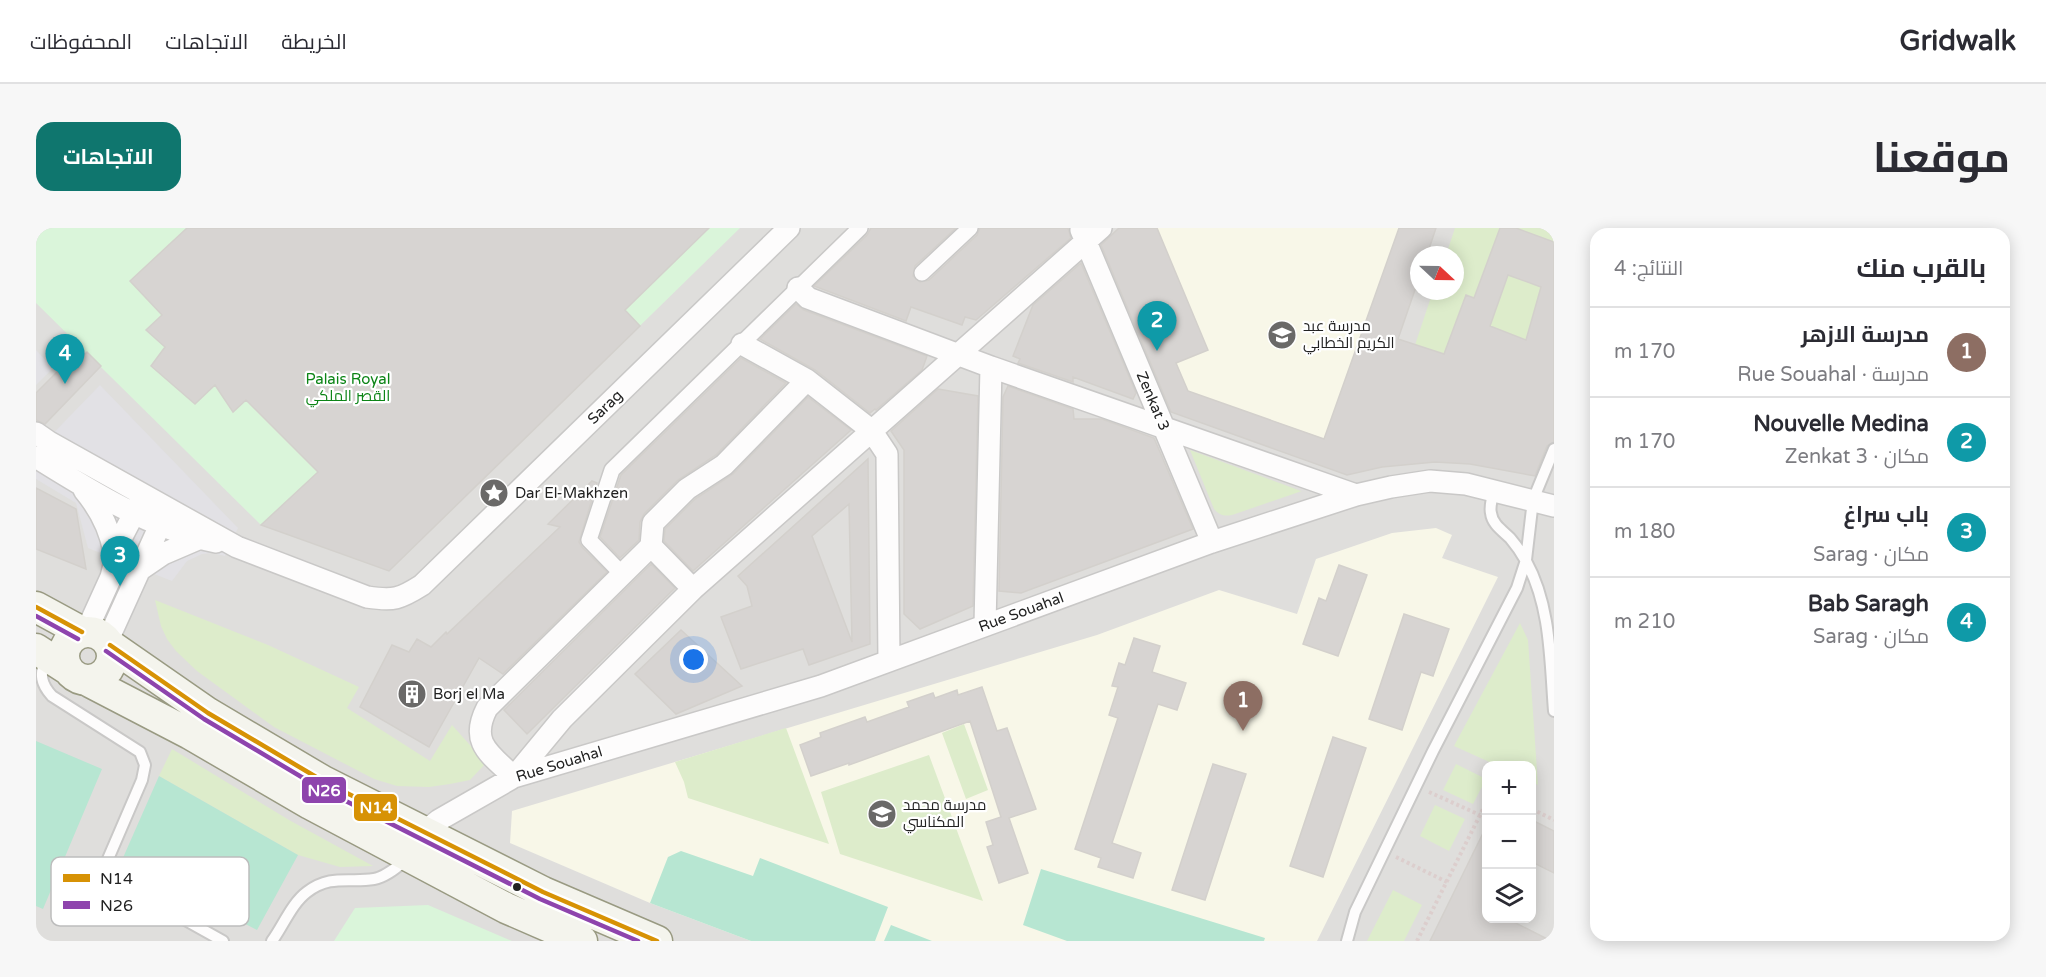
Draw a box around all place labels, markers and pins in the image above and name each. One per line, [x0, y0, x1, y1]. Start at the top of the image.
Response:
pin: 2 [1138, 302, 1176, 351]
place label: مدرسة عبد الكريم الخطابي [1303, 317, 1395, 355]
school or university icon: مدرسة عبد الكريم الخطابي [1266, 319, 1298, 351]
pin: 4 [45, 334, 84, 384]
place icon: Dar El-Makhzen [478, 477, 510, 509]
place label: Dar El-Makhzen [515, 484, 628, 502]
pin: 3 [100, 536, 140, 586]
building icon: Borj el Ma [396, 678, 428, 710]
pin: 1 [1224, 682, 1262, 731]
place label: Borj el Ma [433, 685, 505, 703]
place label: مدرسة محمد المكناسي [903, 796, 986, 834]
school or university icon: مدرسة محمد المكناسي [866, 798, 898, 830]
unlabelled marker [511, 881, 523, 893]

